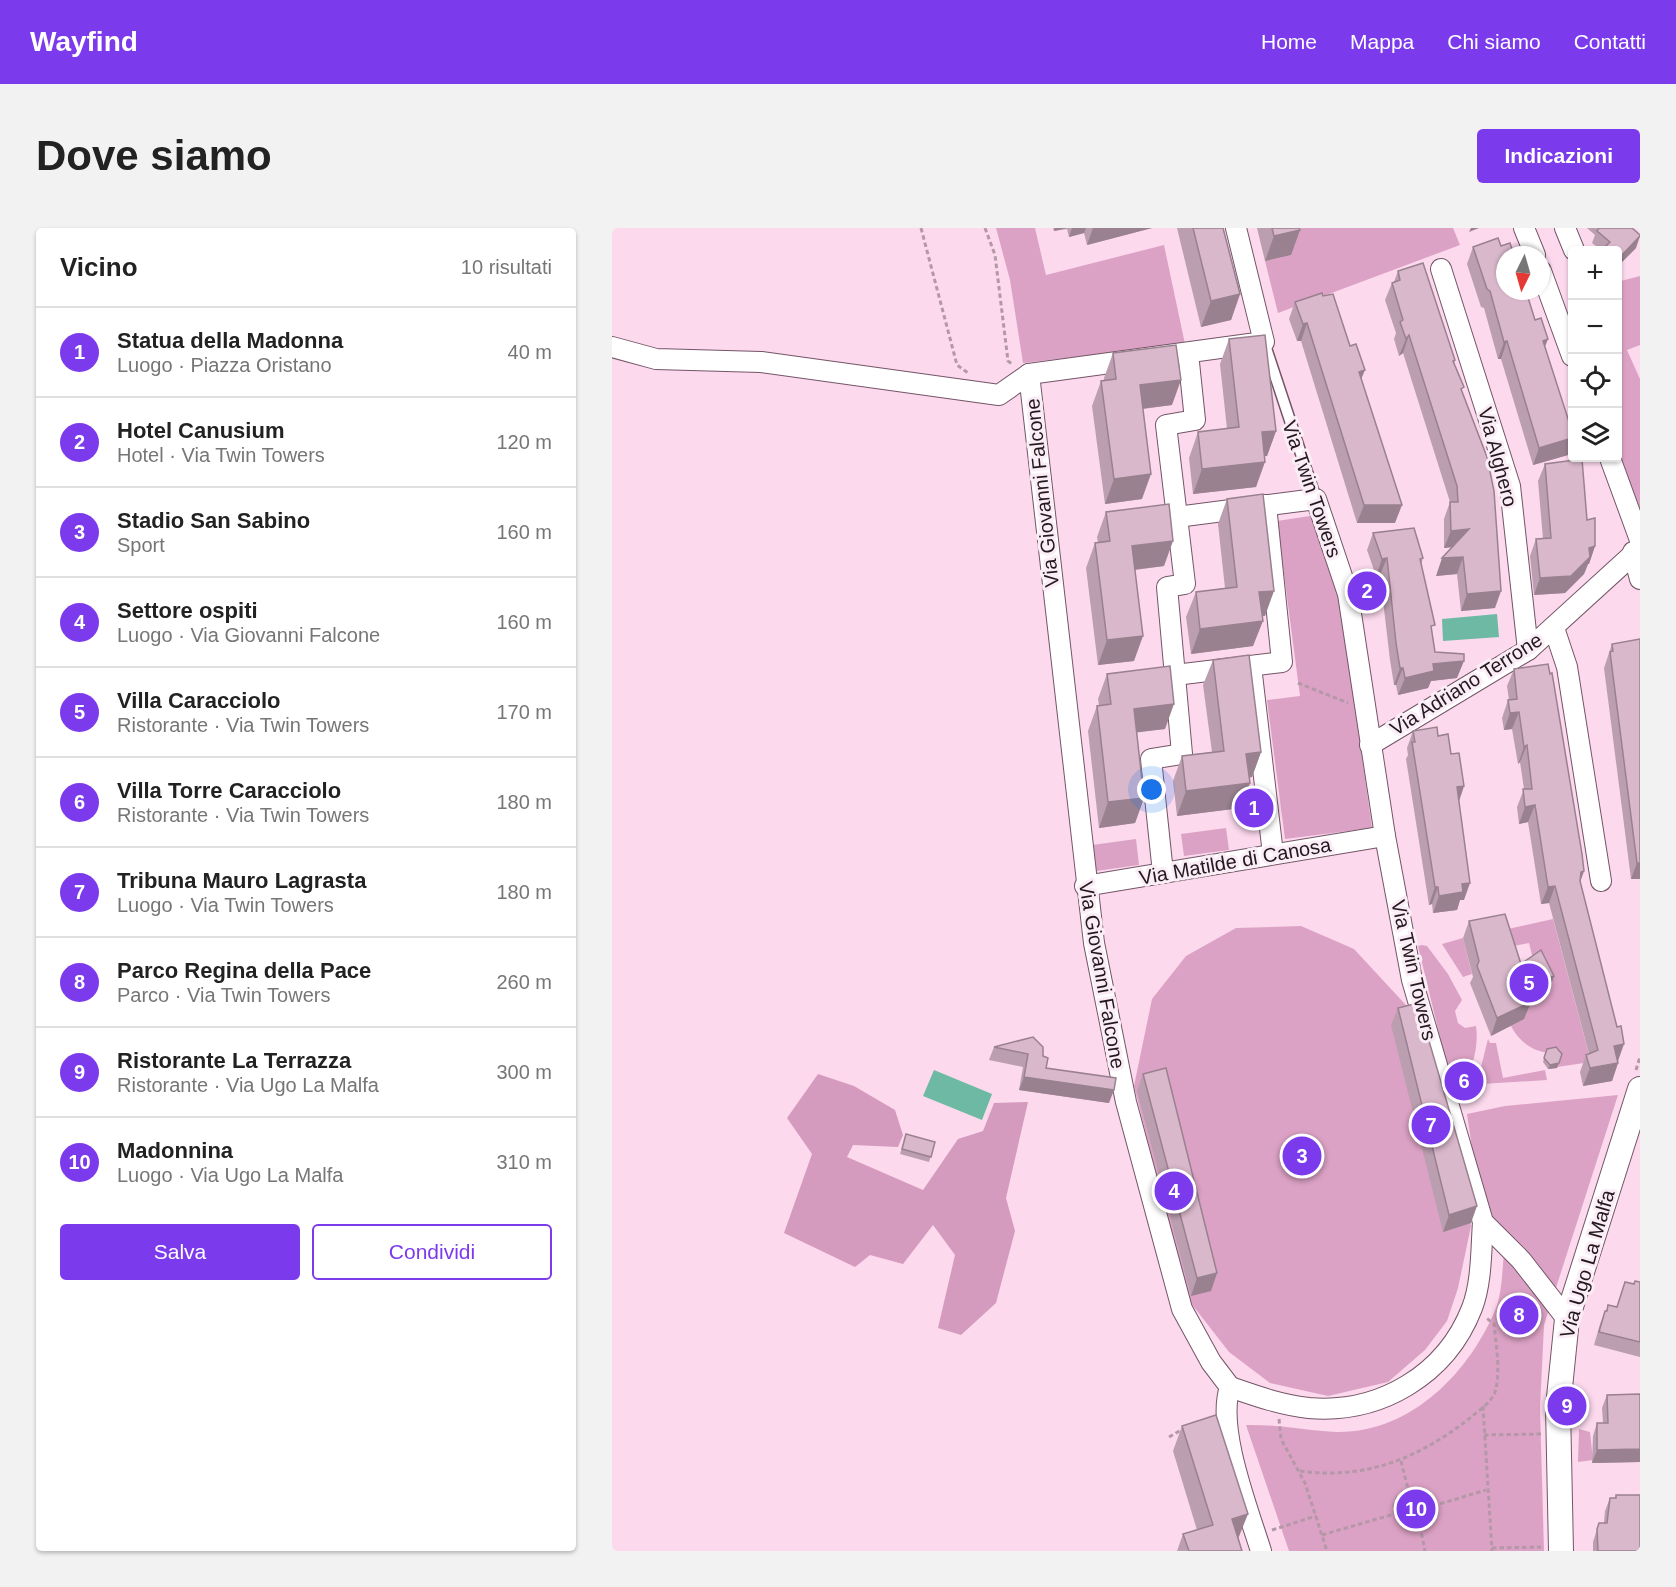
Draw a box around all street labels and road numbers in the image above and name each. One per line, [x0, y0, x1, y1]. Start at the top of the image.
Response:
street label: Via Giovanni Falcone [1021, 397, 1063, 589]
street label: Via Alghero [1474, 405, 1522, 509]
street label: Via Twin Towers [1278, 418, 1346, 560]
street label: Via Adriano Terrone [1386, 628, 1546, 740]
street label: Via Matilde di Canosa [1137, 833, 1333, 889]
street label: Via Giovanni Falcone [1075, 880, 1129, 1070]
street label: Via Twin Towers [1387, 898, 1441, 1042]
street label: Via Ugo La Malfa [1555, 1187, 1619, 1341]

